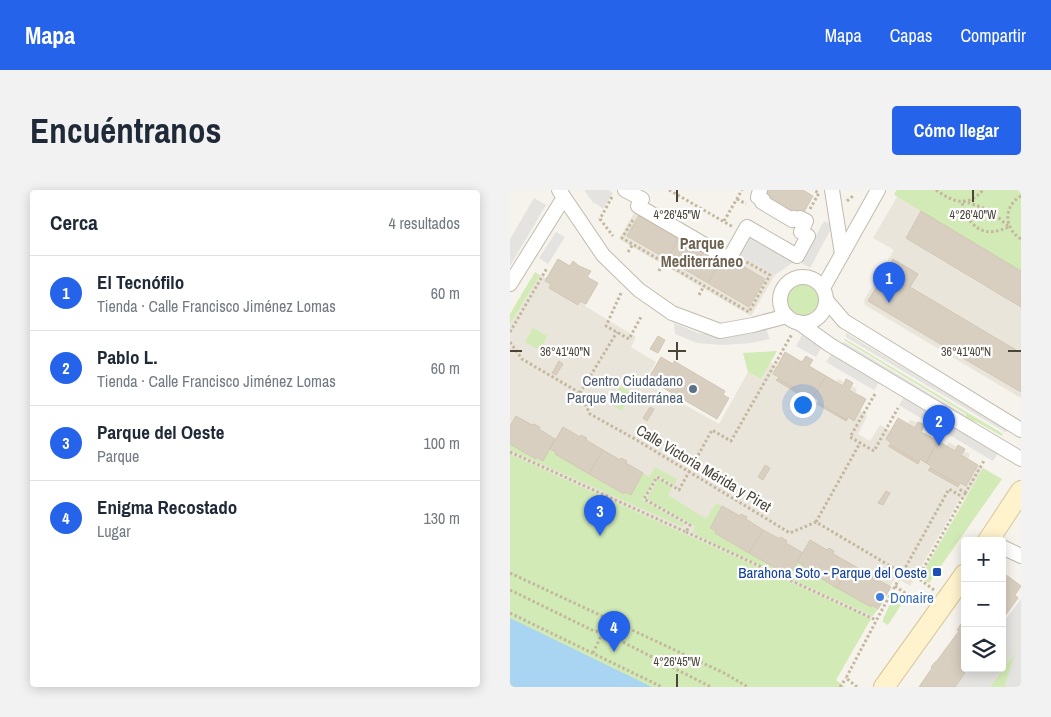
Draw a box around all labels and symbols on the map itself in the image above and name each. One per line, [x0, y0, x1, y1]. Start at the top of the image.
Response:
text: 4°26'45"W [654, 207, 701, 223]
text: 4°26'40"W [950, 207, 997, 223]
district label: Parque Mediterráneo [661, 232, 743, 272]
pin: 1 [873, 262, 905, 303]
text: 36°41'40"N [540, 344, 590, 360]
text: 36°41'40"N [941, 344, 991, 360]
place label: Centro Ciudadano Parque Mediterránea [567, 370, 683, 408]
marker: Centro Ciudadano Parque Mediterránea [687, 383, 699, 395]
your location [790, 392, 816, 418]
pin: 2 [923, 405, 955, 446]
street label: Calle Victoria Mérida y Piret [632, 419, 776, 517]
pin: 3 [584, 495, 616, 536]
place label: Barahona Soto - Parque del Oeste [738, 562, 927, 583]
marker: Barahona Soto - Parque del Oeste [931, 566, 943, 578]
place label: Donaire [890, 587, 934, 608]
marker: Donaire [874, 591, 886, 603]
pin: 4 [598, 611, 630, 652]
text: 4°26'45"W [654, 654, 701, 670]

